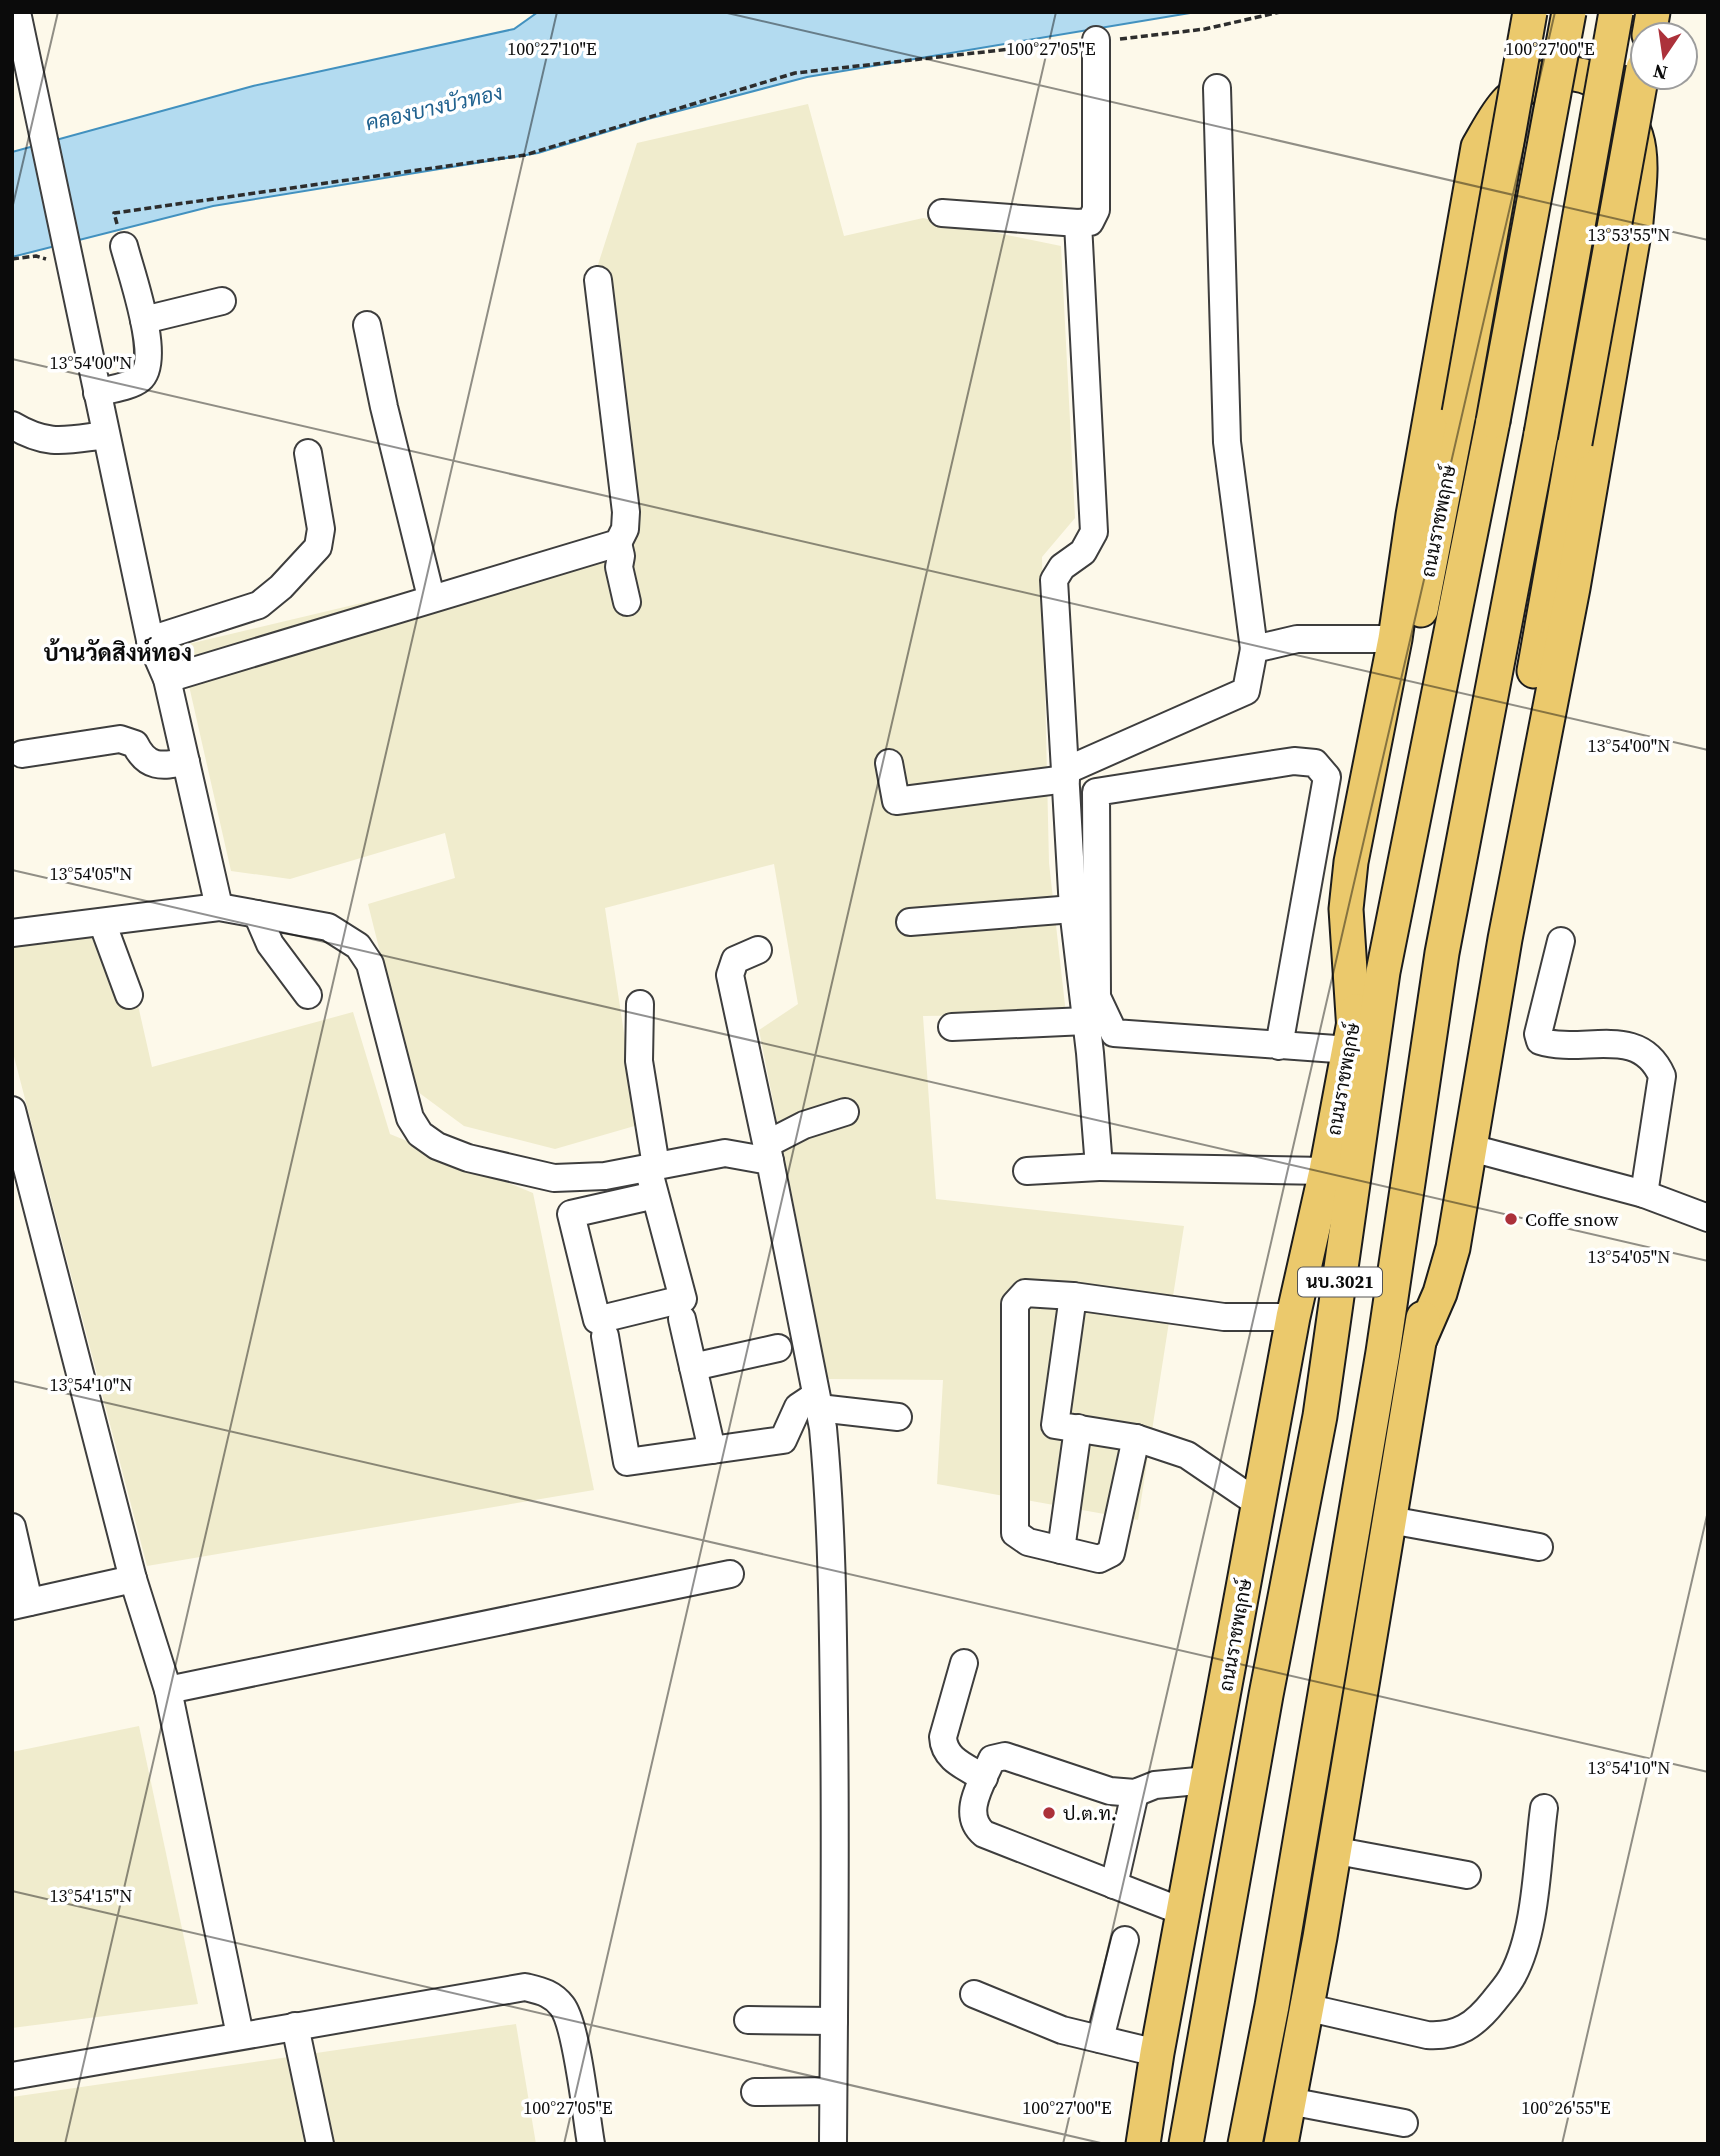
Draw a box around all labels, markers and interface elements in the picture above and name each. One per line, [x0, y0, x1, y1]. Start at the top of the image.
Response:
north arrow [1629, 21, 1699, 91]
text: 100°27'10"E [507, 36, 597, 61]
text: 100°27'05"E [1006, 36, 1096, 61]
text: 100°27'00"E [1505, 36, 1595, 61]
text: N [1650, 58, 1670, 87]
water label: คลองบางบัวทอง [362, 78, 505, 137]
text: 13°53'55"N [1588, 222, 1670, 247]
text: 13°54'00"N [50, 350, 132, 375]
street label: ถนนราชพฤกษ์ [1414, 462, 1462, 579]
district label: บ้านวัดสิงห์ทอง [44, 637, 192, 669]
text: 13°54'00"N [1588, 733, 1670, 758]
text: 13°54'05"N [50, 861, 132, 886]
street label: ถนนราชพฤกษ์ [1320, 1020, 1366, 1137]
place label: Coffe snow [1525, 1206, 1619, 1232]
marker: Coffe snow [1503, 1211, 1519, 1227]
text: 13°54'05"N [1588, 1244, 1670, 1269]
road number: นบ.3021 [1298, 1268, 1382, 1296]
text: 13°54'10"N [50, 1372, 132, 1397]
street label: ถนนราชพฤกษ์ [1212, 1576, 1258, 1693]
text: 13°54'10"N [1588, 1755, 1670, 1780]
place label: ป.ต.ท. [1063, 1800, 1117, 1826]
marker: ป.ต.ท. [1041, 1805, 1057, 1821]
text: 13°54'15"N [50, 1883, 132, 1908]
text: 100°27'05"E [523, 2095, 613, 2120]
text: 100°27'00"E [1022, 2095, 1112, 2120]
text: 100°26'55"E [1521, 2095, 1611, 2120]

